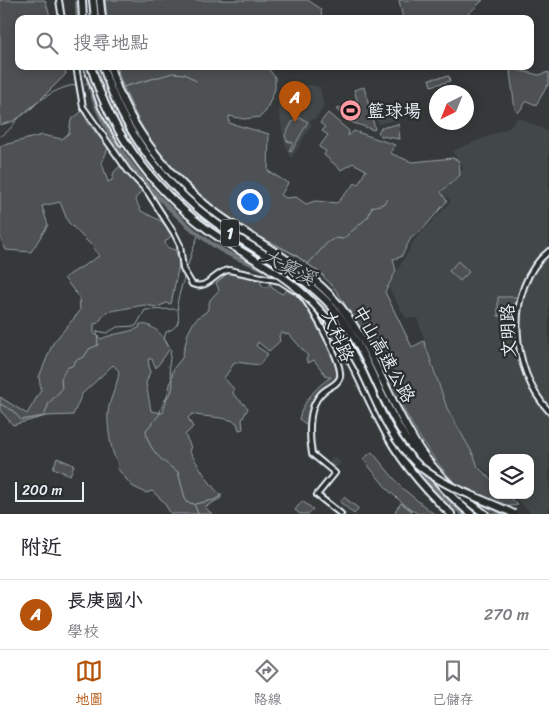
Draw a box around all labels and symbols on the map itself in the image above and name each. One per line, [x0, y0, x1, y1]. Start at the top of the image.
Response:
pin: A [279, 81, 311, 122]
north arrow [429, 85, 474, 130]
place label: 籃球場 [367, 95, 421, 127]
sports icon: 籃球場 [339, 99, 363, 123]
your location [237, 189, 263, 215]
road number: 1 [221, 220, 239, 247]
water label: 大窠溪 [256, 239, 323, 295]
street label: 中山高速公路 [344, 299, 424, 409]
street label: 文明路 [491, 303, 525, 359]
street label: 大科路 [313, 305, 363, 367]
scale bar [15, 479, 84, 502]

